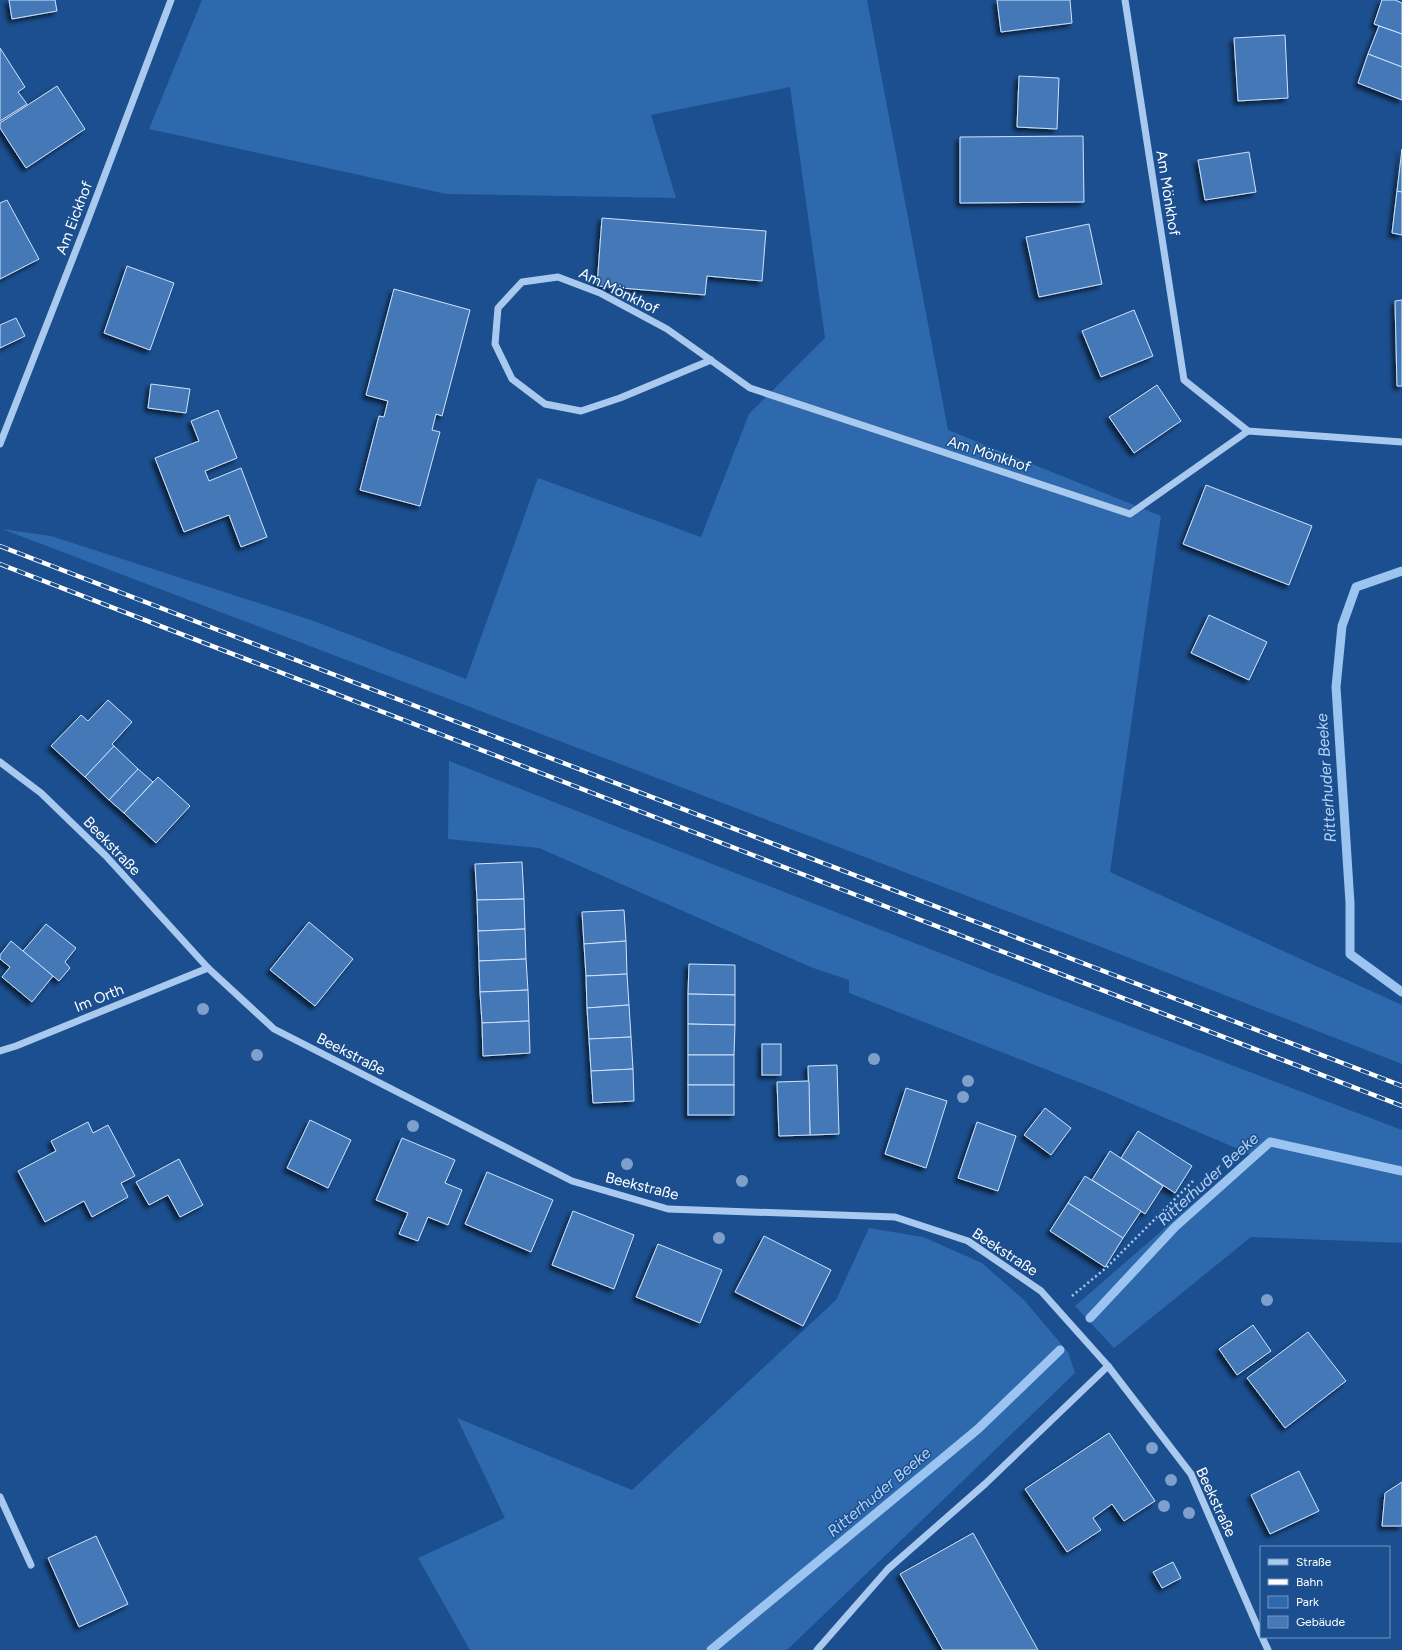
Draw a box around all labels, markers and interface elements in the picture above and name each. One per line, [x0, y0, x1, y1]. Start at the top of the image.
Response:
street label: Am Mönkhof [1152, 149, 1184, 237]
street label: Am Eickhof [52, 178, 96, 257]
street label: Am Mönkhof [576, 264, 662, 318]
street label: Am Mönkhof [945, 432, 1033, 476]
water label: Ritterhuder Beeke [1312, 713, 1340, 843]
street label: Beekstraße [80, 813, 144, 879]
street label: Im Orth [72, 980, 126, 1016]
street label: Beekstraße [314, 1029, 388, 1079]
water label: Ritterhuder Beeke [1154, 1129, 1263, 1229]
street label: Beekstraße [604, 1168, 680, 1204]
street label: Beekstraße [969, 1224, 1041, 1280]
water label: Ritterhuder Beeke [823, 1443, 935, 1541]
street label: Beekstraße [1192, 1464, 1240, 1540]
legend [1260, 1546, 1390, 1638]
text: Straße [1296, 1555, 1332, 1569]
text: Bahn [1296, 1575, 1323, 1589]
text: Park [1296, 1595, 1319, 1609]
text: Gebäude [1296, 1615, 1346, 1629]

